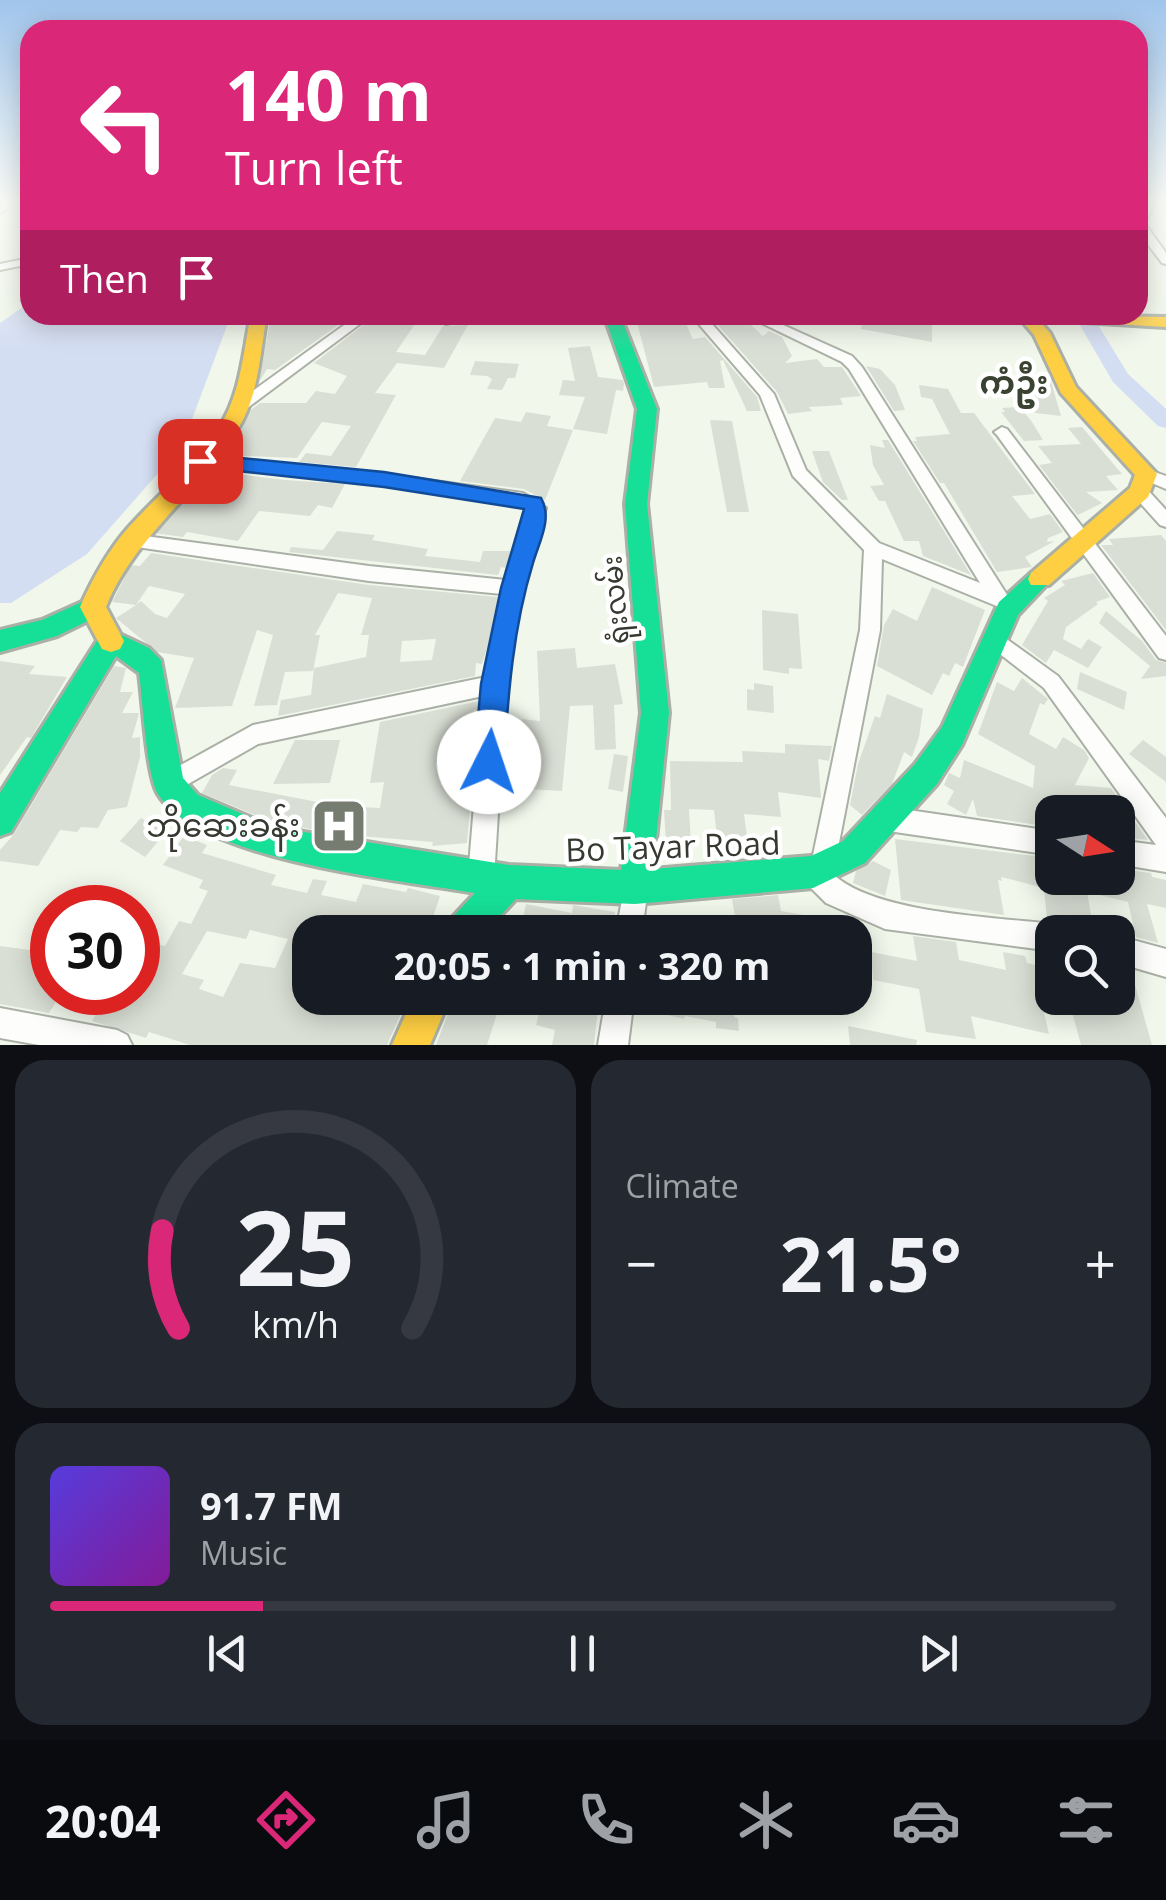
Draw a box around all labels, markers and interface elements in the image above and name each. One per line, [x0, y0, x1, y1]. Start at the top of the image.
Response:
text: 140 m [225, 46, 432, 142]
icon: left [60, 60, 190, 190]
text: Turn left [225, 137, 403, 198]
icon: arrive [169, 250, 224, 305]
text: Then [60, 252, 149, 304]
district label: ကံဦး [980, 360, 1049, 409]
pin [158, 419, 243, 504]
icon: arrive [173, 434, 228, 489]
street label: ရုံးလမ်း [591, 554, 642, 646]
position arrow [437, 710, 541, 814]
north arrow [1035, 795, 1135, 895]
map controls [1035, 795, 1135, 1015]
hospital icon: ဘိုဆေးခန်း [309, 796, 369, 856]
place label: ဘိုဆေးခန်း [146, 803, 300, 852]
street label: Bo Tayar Road [565, 820, 781, 871]
speed limit sign: 30 [30, 885, 160, 1015]
button: search [1035, 915, 1135, 1015]
text: 20:05 · 1 min · 320 m [394, 939, 770, 991]
text: Climate [626, 1164, 739, 1207]
text: 25 [236, 1175, 355, 1316]
text: 21.5° [780, 1212, 962, 1314]
text: − [626, 1225, 657, 1300]
text: + [1085, 1225, 1116, 1300]
text: km/h [252, 1300, 339, 1348]
text: 91.7 FM [200, 1479, 343, 1531]
text: Music [200, 1531, 287, 1574]
icon: previous [200, 1626, 255, 1681]
icon: pause [555, 1626, 610, 1681]
icon: next [911, 1626, 966, 1681]
icon: directions [251, 1785, 321, 1855]
icon: music [411, 1785, 481, 1855]
icon: phone [571, 1785, 641, 1855]
icon: climate [731, 1785, 801, 1855]
icon: car [891, 1785, 961, 1855]
icon: filters [1051, 1785, 1121, 1855]
text: 20:04 [45, 1790, 161, 1851]

